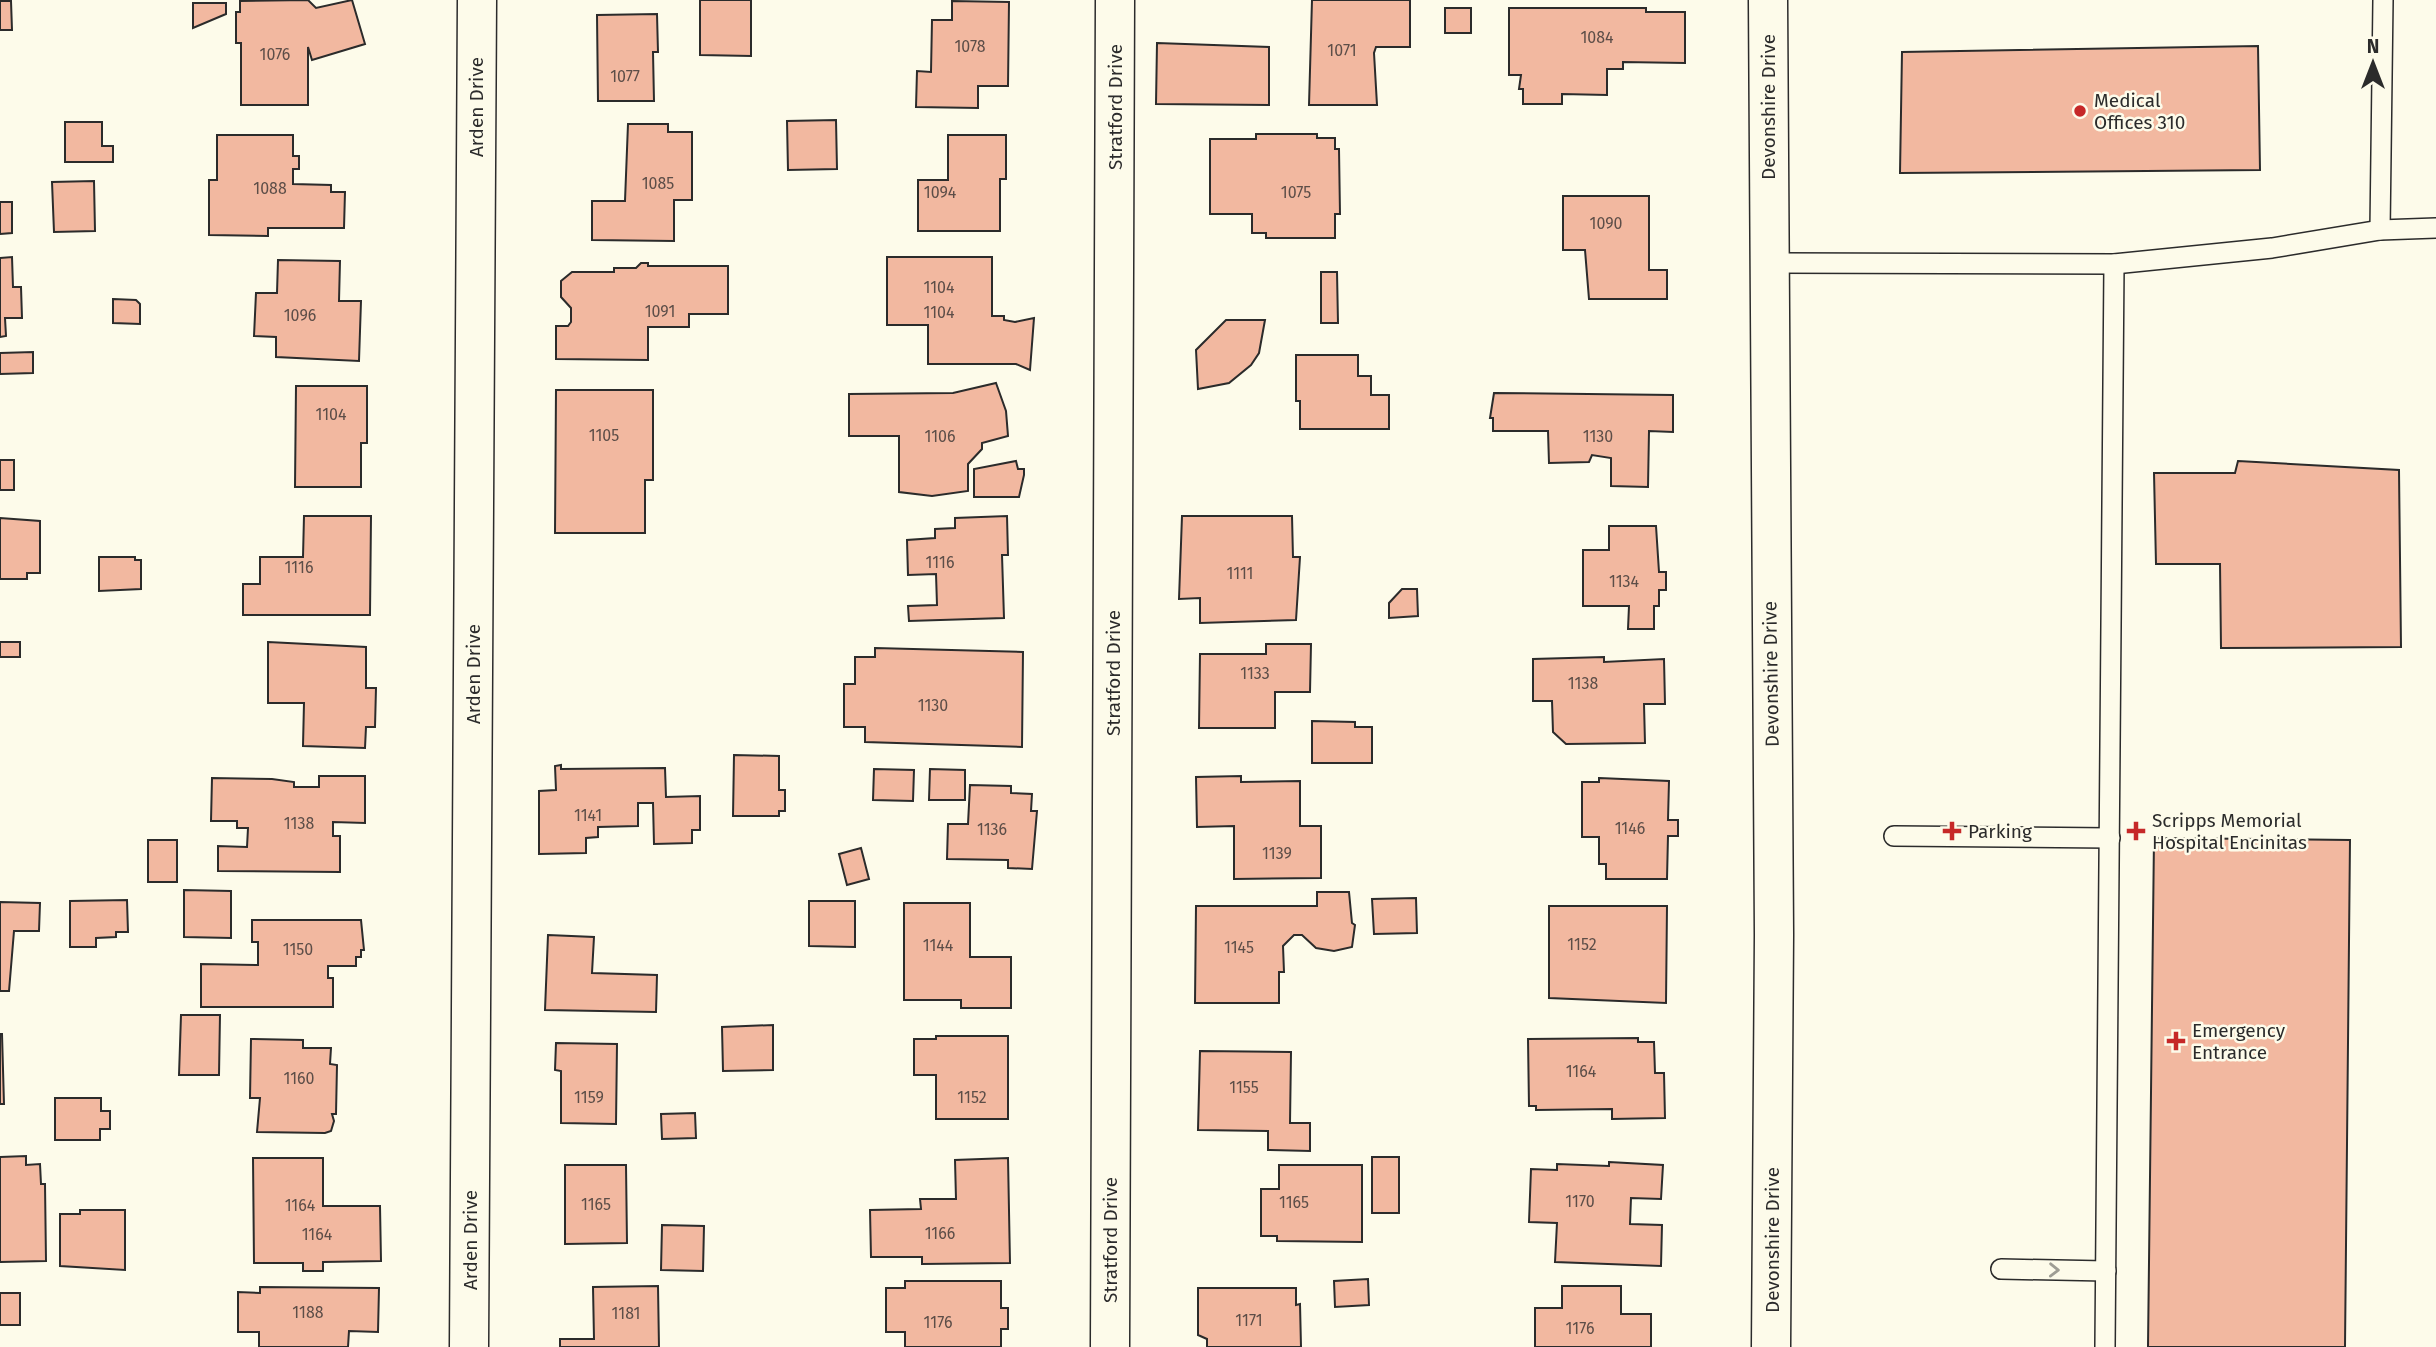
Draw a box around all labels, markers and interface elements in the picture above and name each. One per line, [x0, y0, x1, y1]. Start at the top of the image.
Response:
house number: 1084 [1580, 28, 1614, 47]
north arrow [2338, 28, 2408, 98]
street label: Devonshire Drive [1757, 34, 1780, 180]
text: N [2367, 35, 2379, 58]
house number: 1078 [954, 37, 986, 56]
house number: 1071 [1327, 41, 1357, 60]
street label: Stratford Drive [1104, 44, 1127, 170]
house number: 1076 [260, 45, 290, 64]
street label: Arden Drive [465, 57, 488, 157]
house number: 1077 [610, 67, 640, 86]
place label: Medical Offices 310 [2094, 89, 2185, 134]
marker: Medical Offices 310 [2072, 103, 2088, 119]
house number: 1085 [642, 174, 674, 193]
house number: 1088 [253, 179, 287, 198]
house number: 1094 [924, 183, 957, 202]
house number: 1075 [1281, 183, 1311, 202]
house number: 1090 [1589, 214, 1623, 233]
house number: 1104 [923, 278, 955, 297]
house number: 1091 [645, 302, 675, 321]
house number: 1104 [923, 303, 955, 322]
house number: 1096 [284, 306, 316, 325]
house number: 1104 [315, 405, 347, 424]
house number: 1105 [589, 426, 619, 445]
house number: 1106 [924, 427, 956, 446]
house number: 1130 [1583, 427, 1613, 446]
house number: 1116 [926, 553, 954, 572]
house number: 1116 [285, 558, 313, 577]
house number: 1111 [1226, 564, 1254, 583]
house number: 1134 [1609, 572, 1640, 591]
street label: Devonshire Drive [1758, 601, 1784, 747]
street label: Stratford Drive [1102, 610, 1125, 736]
street label: Arden Drive [462, 624, 485, 724]
house number: 1133 [1240, 664, 1270, 683]
house number: 1138 [1568, 674, 1598, 693]
house number: 1130 [918, 696, 948, 715]
house number: 1141 [574, 806, 602, 825]
place label: Scripps Memorial Hospital Encinitas [2152, 809, 2307, 854]
house number: 1138 [284, 814, 314, 833]
house number: 1146 [1615, 819, 1645, 838]
house number: 1136 [977, 820, 1007, 839]
place label: Parking [1968, 820, 2032, 843]
marker: Parking [1942, 821, 1962, 841]
marker: Scripps Memorial Hospital Encinitas [2126, 821, 2146, 841]
house number: 1139 [1262, 844, 1292, 863]
house number: 1152 [1567, 935, 1597, 954]
house number: 1144 [923, 936, 954, 955]
house number: 1145 [1224, 938, 1254, 957]
house number: 1150 [283, 940, 313, 959]
place label: Emergency Entrance [2192, 1019, 2286, 1064]
marker: Emergency Entrance [2166, 1031, 2186, 1051]
house number: 1164 [1566, 1062, 1597, 1081]
house number: 1160 [283, 1069, 315, 1088]
house number: 1155 [1229, 1078, 1259, 1097]
house number: 1159 [574, 1088, 604, 1107]
house number: 1152 [957, 1088, 987, 1107]
street label: Devonshire Drive [1761, 1167, 1784, 1313]
street label: Stratford Drive [1099, 1177, 1122, 1303]
street label: Arden Drive [459, 1190, 482, 1290]
house number: 1170 [1565, 1192, 1595, 1211]
house number: 1165 [1279, 1193, 1309, 1212]
house number: 1165 [581, 1195, 611, 1214]
house number: 1164 [285, 1196, 316, 1215]
house number: 1166 [925, 1224, 955, 1243]
house number: 1164 [302, 1225, 333, 1244]
one-way arrow [2048, 1262, 2059, 1277]
house number: 1188 [292, 1303, 324, 1322]
house number: 1181 [612, 1304, 640, 1323]
house number: 1171 [1235, 1311, 1263, 1330]
house number: 1176 [924, 1313, 952, 1332]
house number: 1176 [1566, 1319, 1594, 1338]

